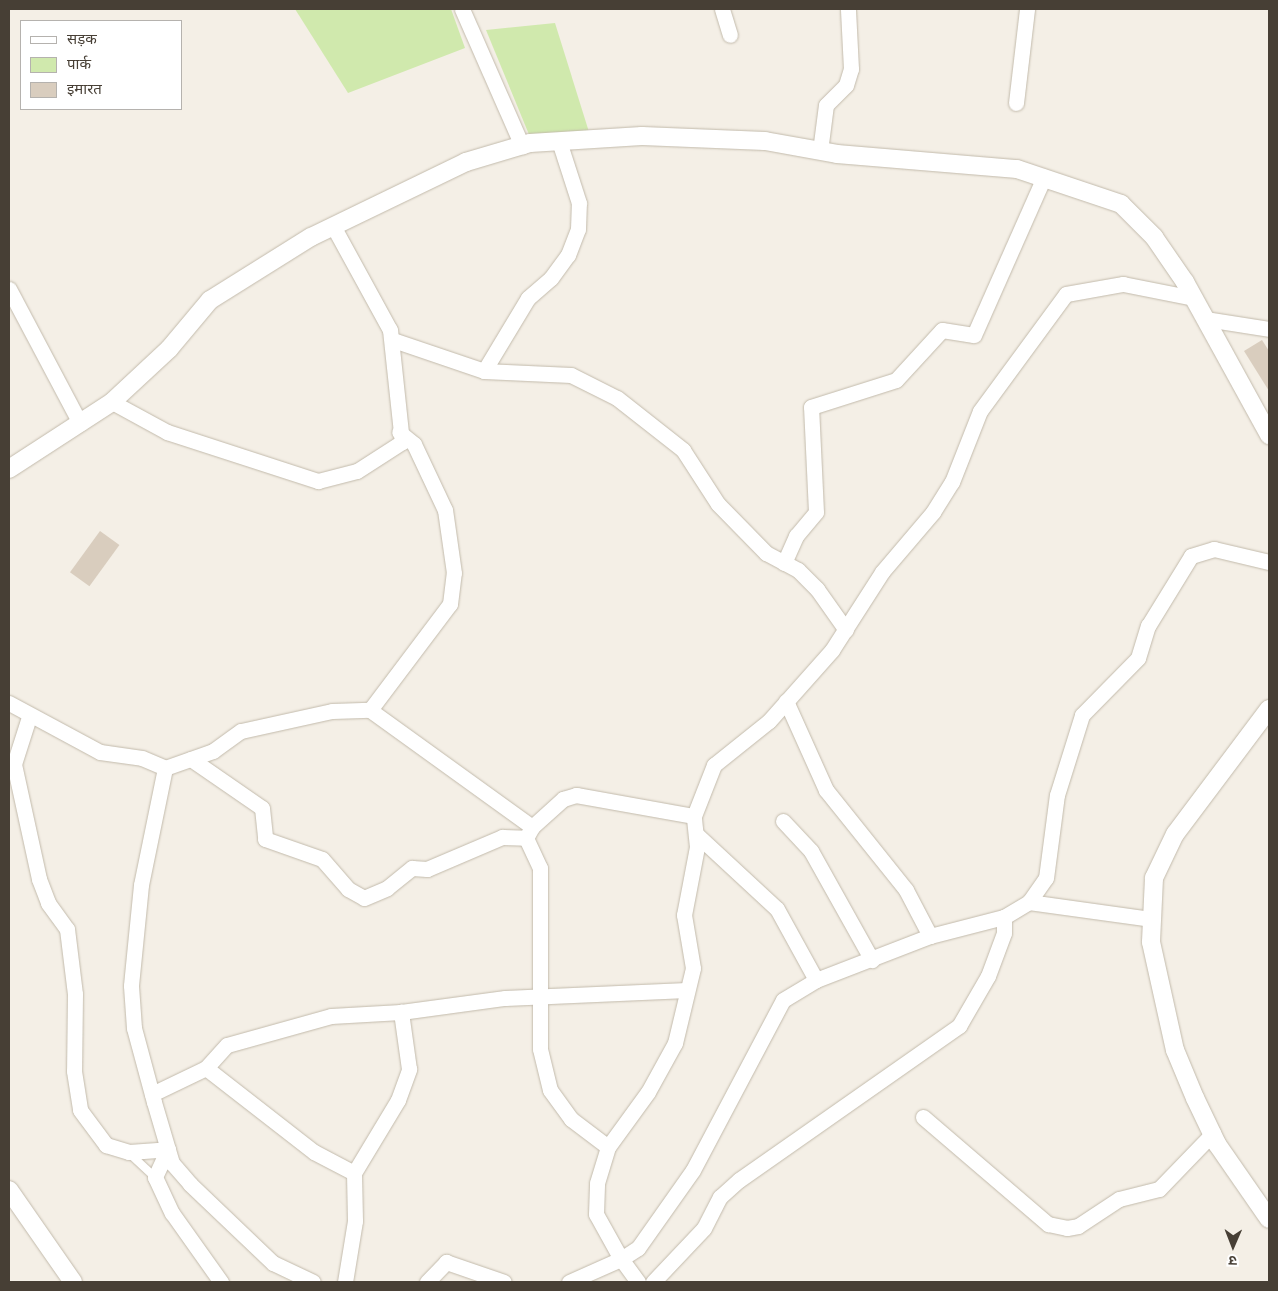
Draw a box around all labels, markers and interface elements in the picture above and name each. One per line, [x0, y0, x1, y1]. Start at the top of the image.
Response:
legend [20, 20, 182, 110]
text: सड़क [67, 30, 97, 48]
text: पार्क [67, 55, 91, 73]
text: इमारत [67, 80, 102, 98]
north arrow [1208, 1221, 1258, 1271]
text: उ [1229, 1253, 1237, 1269]

